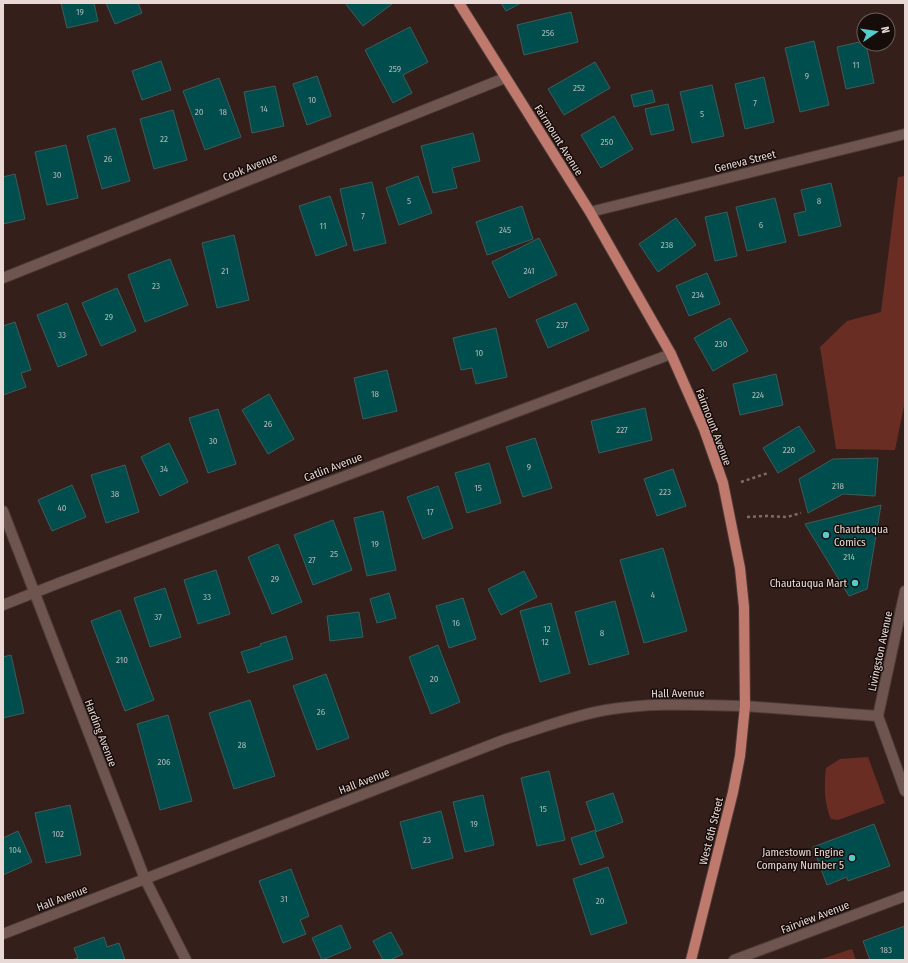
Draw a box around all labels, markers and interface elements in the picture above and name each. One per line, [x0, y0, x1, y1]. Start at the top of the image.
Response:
house number: 19 [76, 7, 84, 17]
north arrow [856, 12, 896, 52]
text: N [878, 25, 892, 35]
house number: 256 [542, 28, 555, 38]
house number: 11 [853, 60, 859, 70]
house number: 259 [389, 64, 401, 74]
house number: 9 [805, 71, 809, 81]
house number: 252 [573, 83, 585, 93]
house number: 10 [308, 95, 316, 105]
house number: 7 [753, 98, 757, 108]
street label: Fairmount Avenue [532, 102, 586, 178]
house number: 14 [260, 104, 269, 114]
house number: 20 [195, 107, 204, 117]
house number: 18 [219, 107, 228, 117]
house number: 5 [700, 109, 704, 119]
house number: 22 [160, 134, 168, 144]
house number: 250 [601, 137, 614, 147]
street label: Geneva Street [713, 147, 777, 175]
street label: Cook Avenue [221, 151, 279, 184]
house number: 26 [104, 154, 113, 164]
house number: 30 [53, 170, 62, 180]
house number: 5 [407, 196, 411, 206]
house number: 8 [817, 196, 822, 206]
house number: 7 [361, 211, 365, 221]
house number: 6 [759, 220, 764, 230]
house number: 11 [320, 221, 326, 231]
house number: 245 [499, 225, 511, 235]
house number: 238 [661, 240, 674, 250]
house number: 21 [221, 266, 229, 276]
house number: 241 [523, 266, 535, 276]
house number: 23 [152, 281, 160, 291]
house number: 234 [692, 290, 705, 300]
house number: 29 [105, 312, 113, 322]
house number: 237 [556, 320, 568, 330]
house number: 33 [58, 330, 66, 340]
house number: 230 [715, 339, 728, 349]
house number: 10 [475, 348, 483, 358]
street label: Fairmount Avenue [693, 387, 734, 467]
house number: 18 [371, 389, 380, 399]
house number: 224 [752, 390, 765, 400]
house number: 26 [264, 419, 273, 429]
house number: 227 [616, 425, 628, 435]
house number: 30 [209, 436, 218, 446]
house number: 220 [783, 445, 796, 455]
street label: Catlin Avenue [302, 450, 364, 485]
house number: 9 [527, 462, 531, 472]
house number: 34 [160, 464, 169, 474]
house number: 218 [832, 481, 844, 491]
house number: 15 [474, 483, 482, 493]
house number: 223 [659, 487, 671, 497]
house number: 38 [111, 489, 120, 499]
house number: 40 [57, 503, 67, 513]
house number: 17 [426, 507, 434, 517]
place label: Chautauqua Comics [834, 523, 888, 549]
marker: Chautauqua Comics [821, 530, 831, 540]
house number: 19 [371, 539, 379, 549]
house number: 25 [330, 549, 338, 559]
house number: 214 [843, 552, 855, 562]
house number: 27 [308, 555, 316, 565]
house number: 29 [271, 574, 279, 584]
place label: Chautauqua Mart [770, 577, 847, 590]
marker: Chautauqua Mart [850, 578, 860, 588]
house number: 4 [651, 590, 656, 600]
house number: 33 [203, 592, 211, 602]
street label: Livingston Avenue [866, 610, 895, 692]
house number: 37 [154, 612, 162, 622]
house number: 16 [452, 618, 461, 628]
house number: 12 [543, 624, 551, 634]
house number: 8 [600, 628, 605, 638]
house number: 12 [541, 637, 549, 647]
house number: 210 [116, 655, 128, 665]
house number: 20 [430, 674, 439, 684]
street label: Hall Avenue [651, 687, 705, 700]
street label: Harding Avenue [82, 698, 119, 769]
house number: 26 [317, 707, 326, 717]
house number: 28 [238, 740, 247, 750]
house number: 206 [157, 757, 171, 767]
street label: Hall Avenue [337, 766, 391, 797]
street label: West 6th Street [697, 796, 726, 866]
house number: 15 [539, 804, 547, 814]
house number: 19 [470, 819, 478, 829]
house number: 102 [52, 829, 64, 839]
house number: 23 [423, 835, 431, 845]
house number: 104 [9, 845, 22, 855]
place label: Jamestown Engine Company Number 5 [756, 846, 844, 872]
marker: Jamestown Engine Company Number 5 [847, 853, 857, 863]
street label: Hall Avenue [35, 883, 89, 914]
house number: 31 [280, 894, 288, 904]
house number: 20 [596, 896, 605, 906]
street label: Fairview Avenue [779, 898, 851, 936]
house number: 183 [880, 945, 892, 955]

